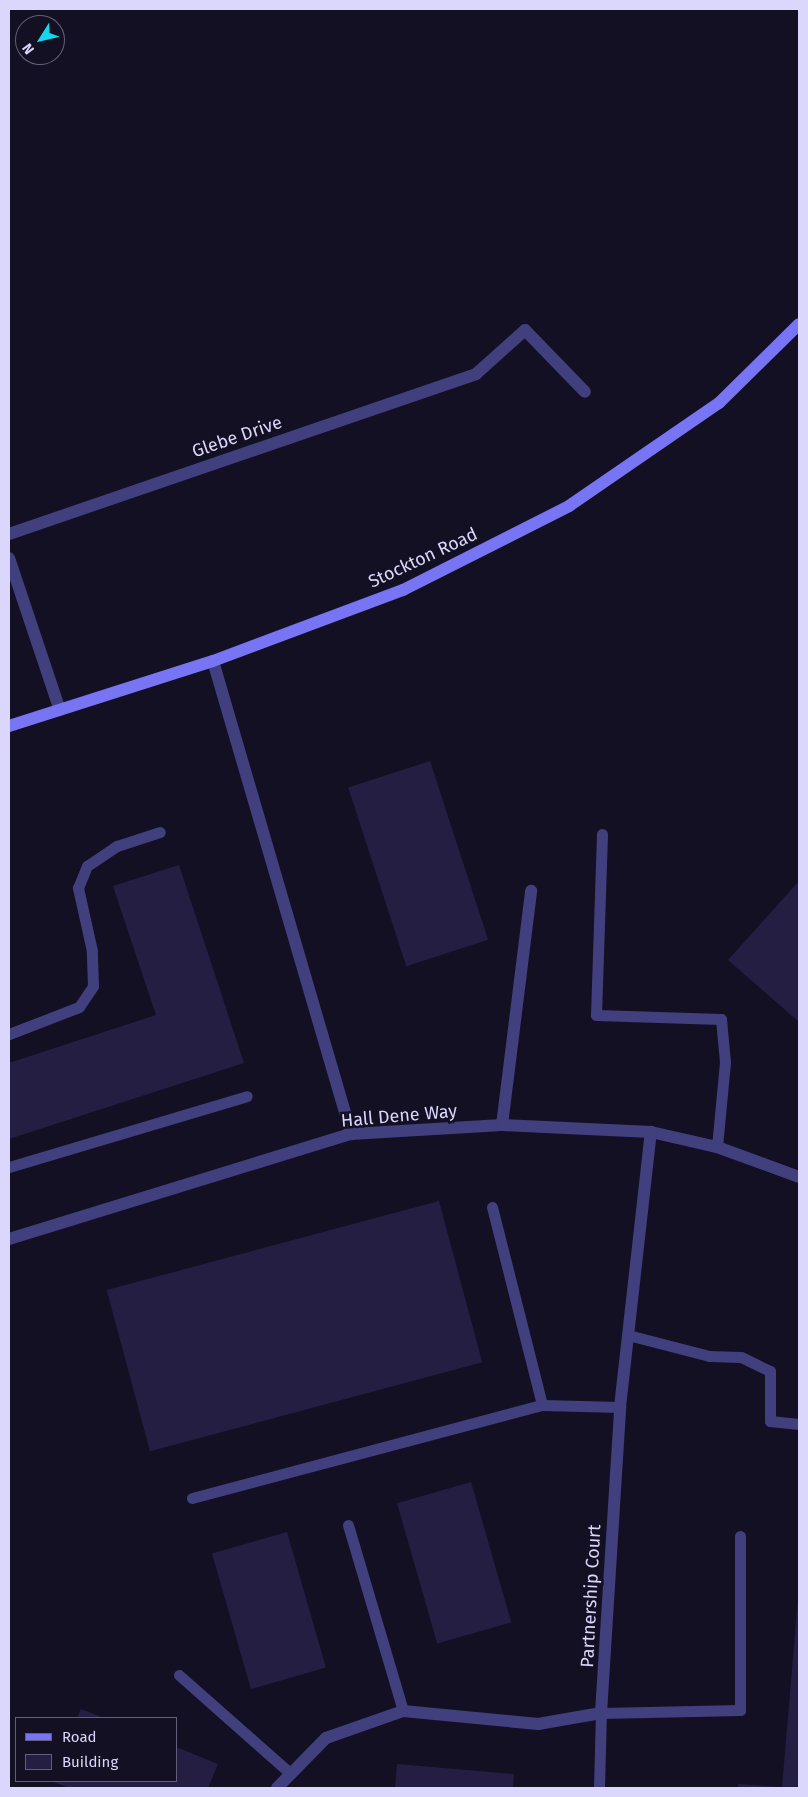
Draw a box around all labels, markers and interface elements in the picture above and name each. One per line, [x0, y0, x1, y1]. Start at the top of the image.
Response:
north arrow [15, 15, 65, 65]
text: N [19, 40, 38, 57]
street label: Glebe Drive [189, 412, 285, 462]
street label: Stockton Road [365, 523, 481, 593]
street label: Hall Dene Way [340, 1100, 458, 1132]
street label: Partnership Court [576, 1524, 606, 1668]
legend [15, 1717, 178, 1782]
text: Road [62, 1728, 97, 1746]
text: Building [62, 1753, 118, 1771]

